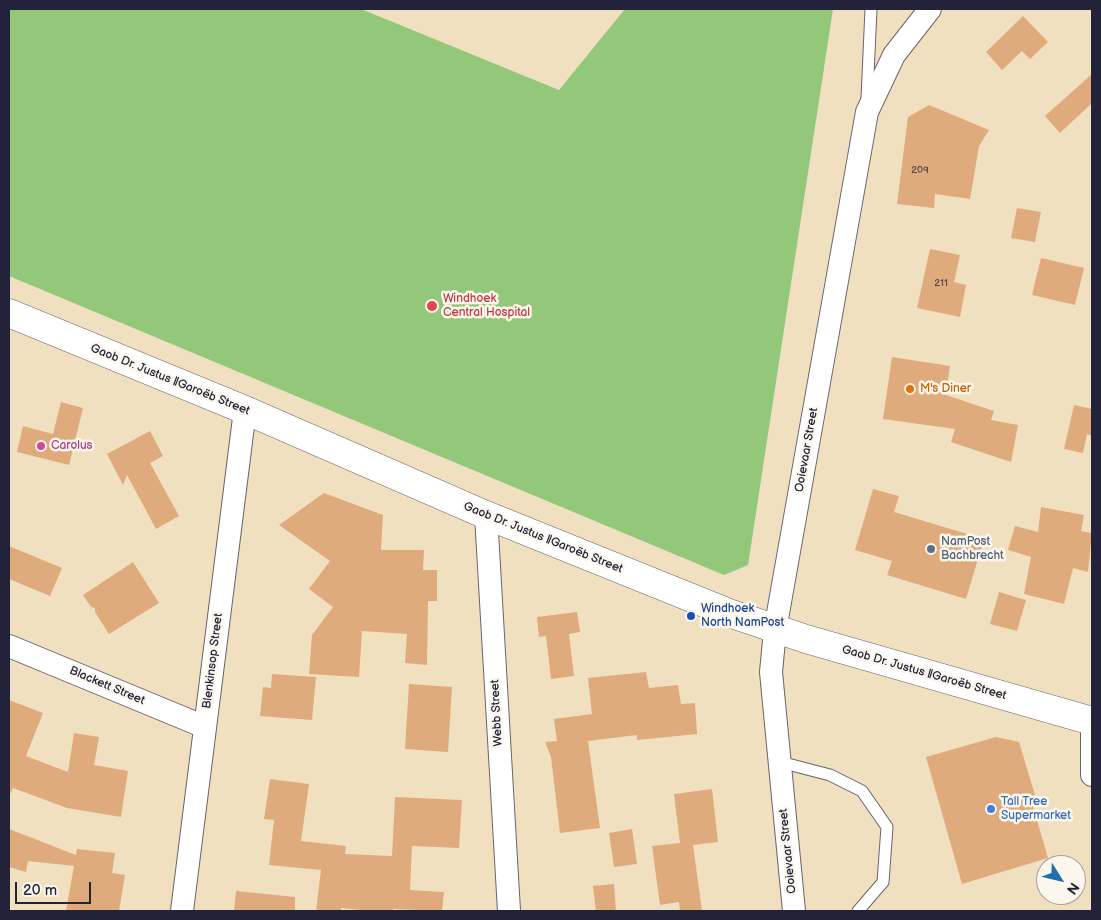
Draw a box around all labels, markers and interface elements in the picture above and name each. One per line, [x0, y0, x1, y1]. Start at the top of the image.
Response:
house number: 209 [911, 164, 929, 176]
house number: 211 [934, 277, 948, 289]
place label: Windhoek Central Hospital [443, 292, 530, 320]
marker: Windhoek Central Hospital [425, 299, 439, 313]
street label: Gaob Dr. Justus ǁGaroëb Street [88, 341, 252, 419]
place label: M's Diner [920, 382, 971, 396]
marker: M's Diner [904, 383, 916, 395]
street label: Ooievaar Street [792, 407, 822, 493]
place label: Carolus [51, 439, 93, 453]
marker: Carolus [35, 440, 47, 452]
street label: Gaob Dr. Justus ǁGaroëb Street [461, 499, 625, 577]
place label: NamPost Bachbrecht [941, 535, 1004, 563]
marker: NamPost Bachbrecht [925, 543, 937, 555]
place label: Windhoek North NamPost [701, 602, 784, 630]
marker: Windhoek North NamPost [685, 610, 697, 622]
street label: Blenkinsop Street [200, 612, 226, 710]
street label: Gaob Dr. Justus ǁGaroëb Street [840, 643, 1008, 703]
street label: Blackett Street [67, 664, 147, 708]
street label: Webb Street [488, 679, 506, 747]
place label: Tall Tree Supermarket [1001, 795, 1071, 823]
marker: Tall Tree Supermarket [985, 803, 997, 815]
street label: Ooievaar Street [776, 808, 800, 894]
north arrow [1036, 855, 1086, 905]
scale bar [18, 872, 94, 904]
text: N [1063, 879, 1083, 898]
text: 20 m [23, 881, 57, 900]

